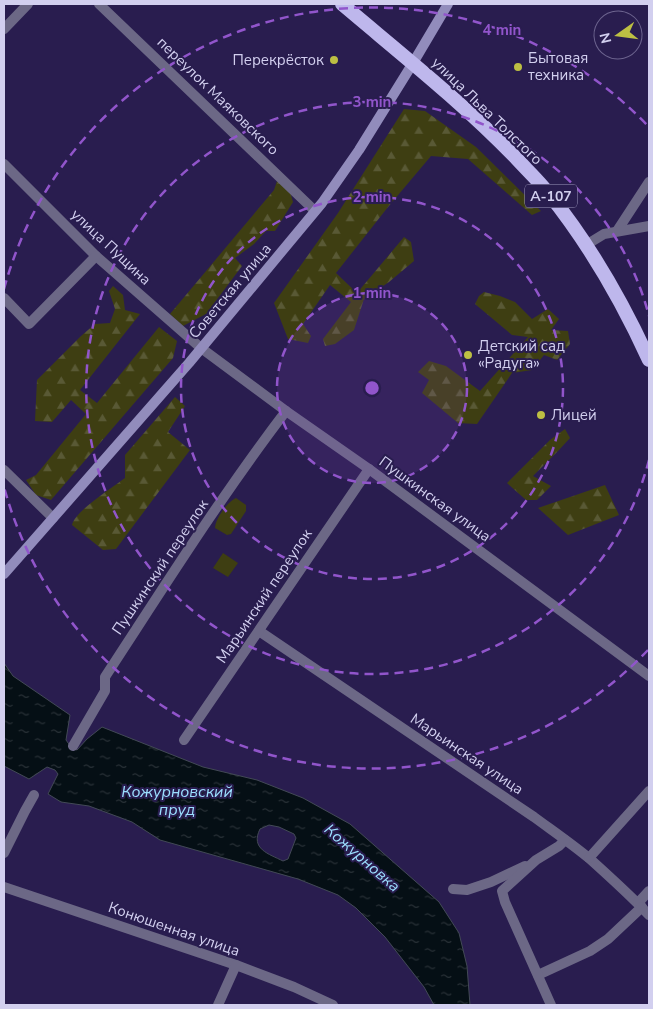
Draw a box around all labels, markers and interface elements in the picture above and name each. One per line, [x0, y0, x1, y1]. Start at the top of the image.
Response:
north arrow [593, 10, 643, 60]
text: 4 min [483, 20, 521, 40]
text: N [595, 31, 616, 45]
street label: переулок Маяковского [153, 32, 283, 160]
place label: Бытовая техника [528, 48, 588, 85]
place label: Перекрёсток [232, 50, 324, 70]
street label: улица Льва Толстого [427, 53, 547, 169]
marker: Перекрёсток [328, 54, 340, 66]
marker: Бытовая техника [512, 61, 524, 73]
text: 3 min [353, 92, 391, 112]
road number: А-107 [525, 185, 577, 208]
text: 2 min [353, 187, 391, 207]
street label: улица Пущина [67, 205, 155, 289]
street label: Советская улица [184, 239, 276, 343]
text: 1 min [353, 283, 391, 303]
place label: Детский сад «Радуга» [478, 336, 565, 373]
marker: Детский сад «Радуга» [462, 349, 474, 361]
centre of rings [363, 379, 381, 397]
place label: Лицей [551, 405, 597, 425]
marker: Лицей [535, 409, 547, 421]
street label: Пушкинская улица [375, 452, 495, 546]
street label: Пушкинский переулок [107, 495, 213, 639]
street label: Марьинский переулок [212, 525, 317, 667]
street label: Марьинская улица [407, 709, 527, 799]
water label: Кожурновский пруд [121, 781, 233, 821]
water label: Кожурновка [319, 819, 405, 897]
street label: Конюшенная улица [106, 897, 242, 961]

